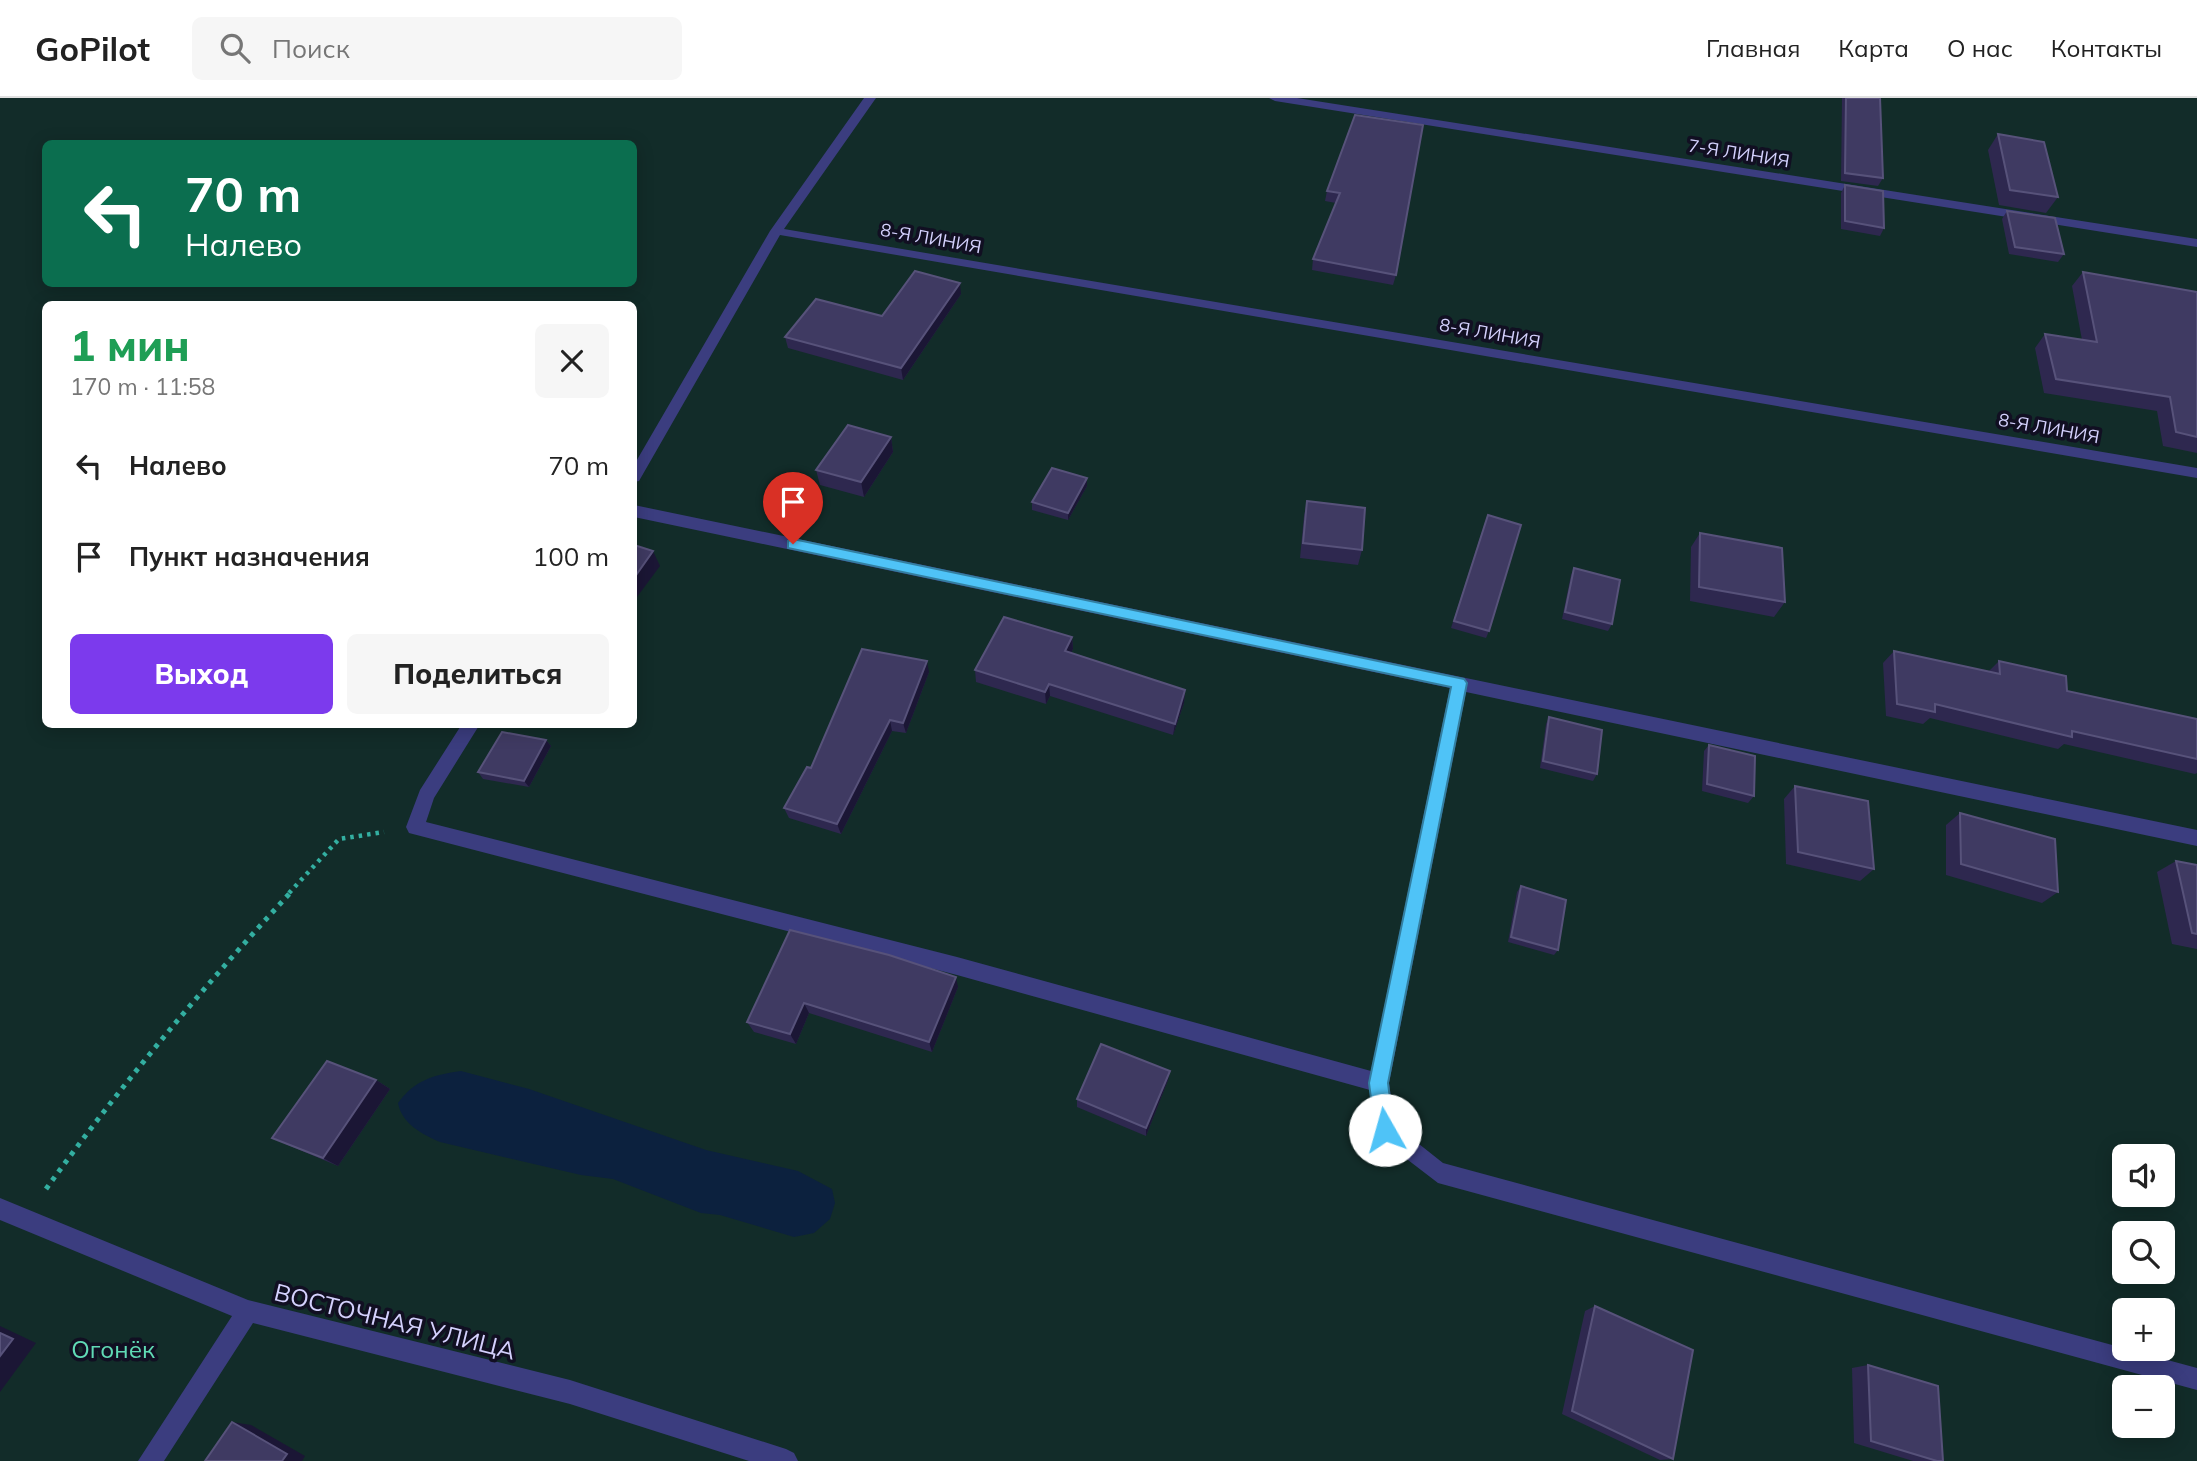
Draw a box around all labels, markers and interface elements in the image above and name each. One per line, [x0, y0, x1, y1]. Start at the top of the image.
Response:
search box [192, 17, 682, 80]
text: GoPilot [35, 28, 150, 69]
icon: search [216, 29, 254, 67]
text: Поиск [272, 32, 350, 65]
text: Главная [1706, 33, 1800, 63]
text: Карта [1838, 33, 1909, 63]
text: О нас [1947, 33, 2013, 63]
text: Контакты [2051, 33, 2162, 63]
street label: 7-Я ЛИНИЯ [1687, 134, 1791, 172]
text: 70 m [185, 163, 301, 224]
icon: left [70, 168, 161, 259]
street label: 8-Я ЛИНИЯ [879, 218, 983, 258]
text: Налево [185, 224, 302, 264]
street label: 8-Я ЛИНИЯ [1438, 313, 1542, 353]
text: 1 мин [70, 319, 190, 372]
button: close [535, 324, 609, 398]
text: 170 m · 11:58 [70, 372, 215, 401]
street label: 8-Я ЛИНИЯ [1997, 408, 2101, 448]
icon: left [70, 447, 108, 485]
text: Налево [129, 449, 227, 482]
text: 70 m [548, 449, 609, 482]
pin [763, 472, 823, 544]
icon: arrive [774, 483, 812, 521]
icon: arrive [70, 538, 108, 576]
text: Пункт назначения [129, 540, 370, 573]
text: 100 m [533, 540, 609, 573]
button: Выход [70, 634, 333, 714]
button: Поделиться [347, 634, 609, 714]
position arrow [1348, 1093, 1422, 1167]
map controls [2112, 1144, 2175, 1438]
button: sound [2112, 1144, 2175, 1207]
button: search [2112, 1221, 2175, 1284]
street label: ВОСТОЧНАЯ УЛИЦА [271, 1277, 519, 1366]
button: + [2112, 1298, 2175, 1361]
park label: Огонёк [71, 1334, 155, 1364]
button: − [2112, 1375, 2175, 1438]

